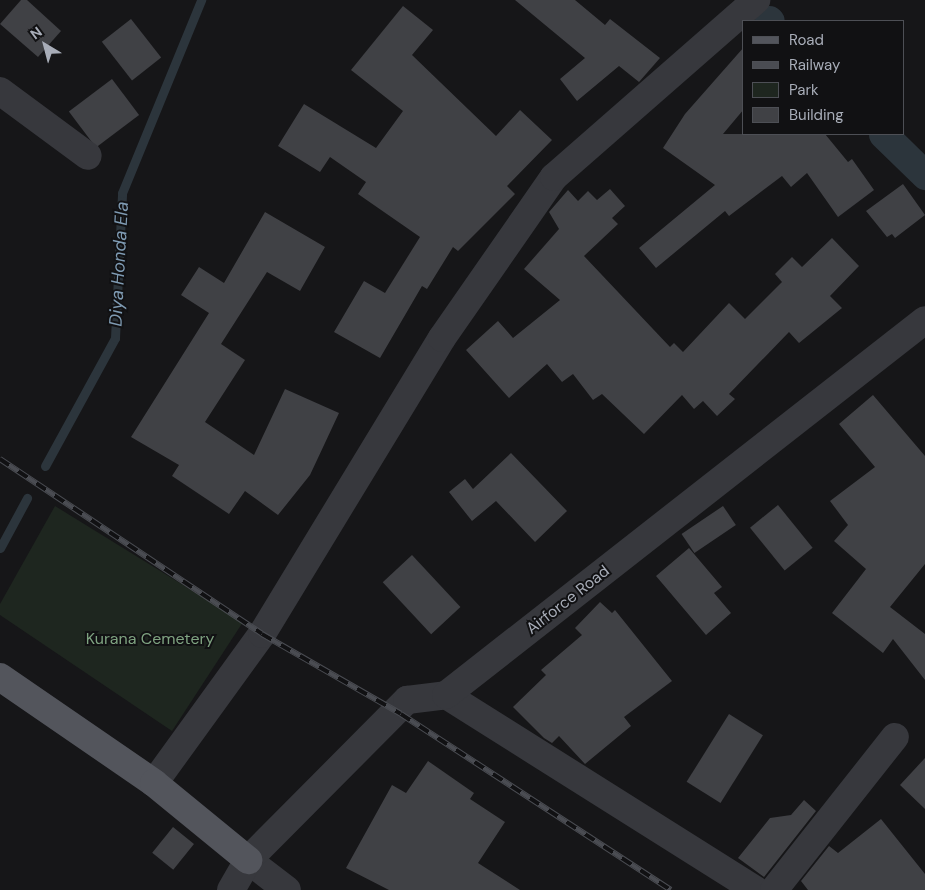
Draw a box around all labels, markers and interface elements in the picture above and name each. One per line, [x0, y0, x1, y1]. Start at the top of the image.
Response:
north arrow [20, 20, 70, 70]
legend [742, 20, 905, 135]
text: N [26, 23, 45, 43]
text: Road [789, 30, 824, 50]
text: Railway [789, 55, 840, 75]
text: Park [789, 80, 819, 100]
text: Building [789, 105, 844, 125]
water label: Diya Honda Ela [105, 201, 133, 327]
street label: Airforce Road [523, 562, 613, 638]
park label: Kurana Cemetery [86, 629, 214, 649]

